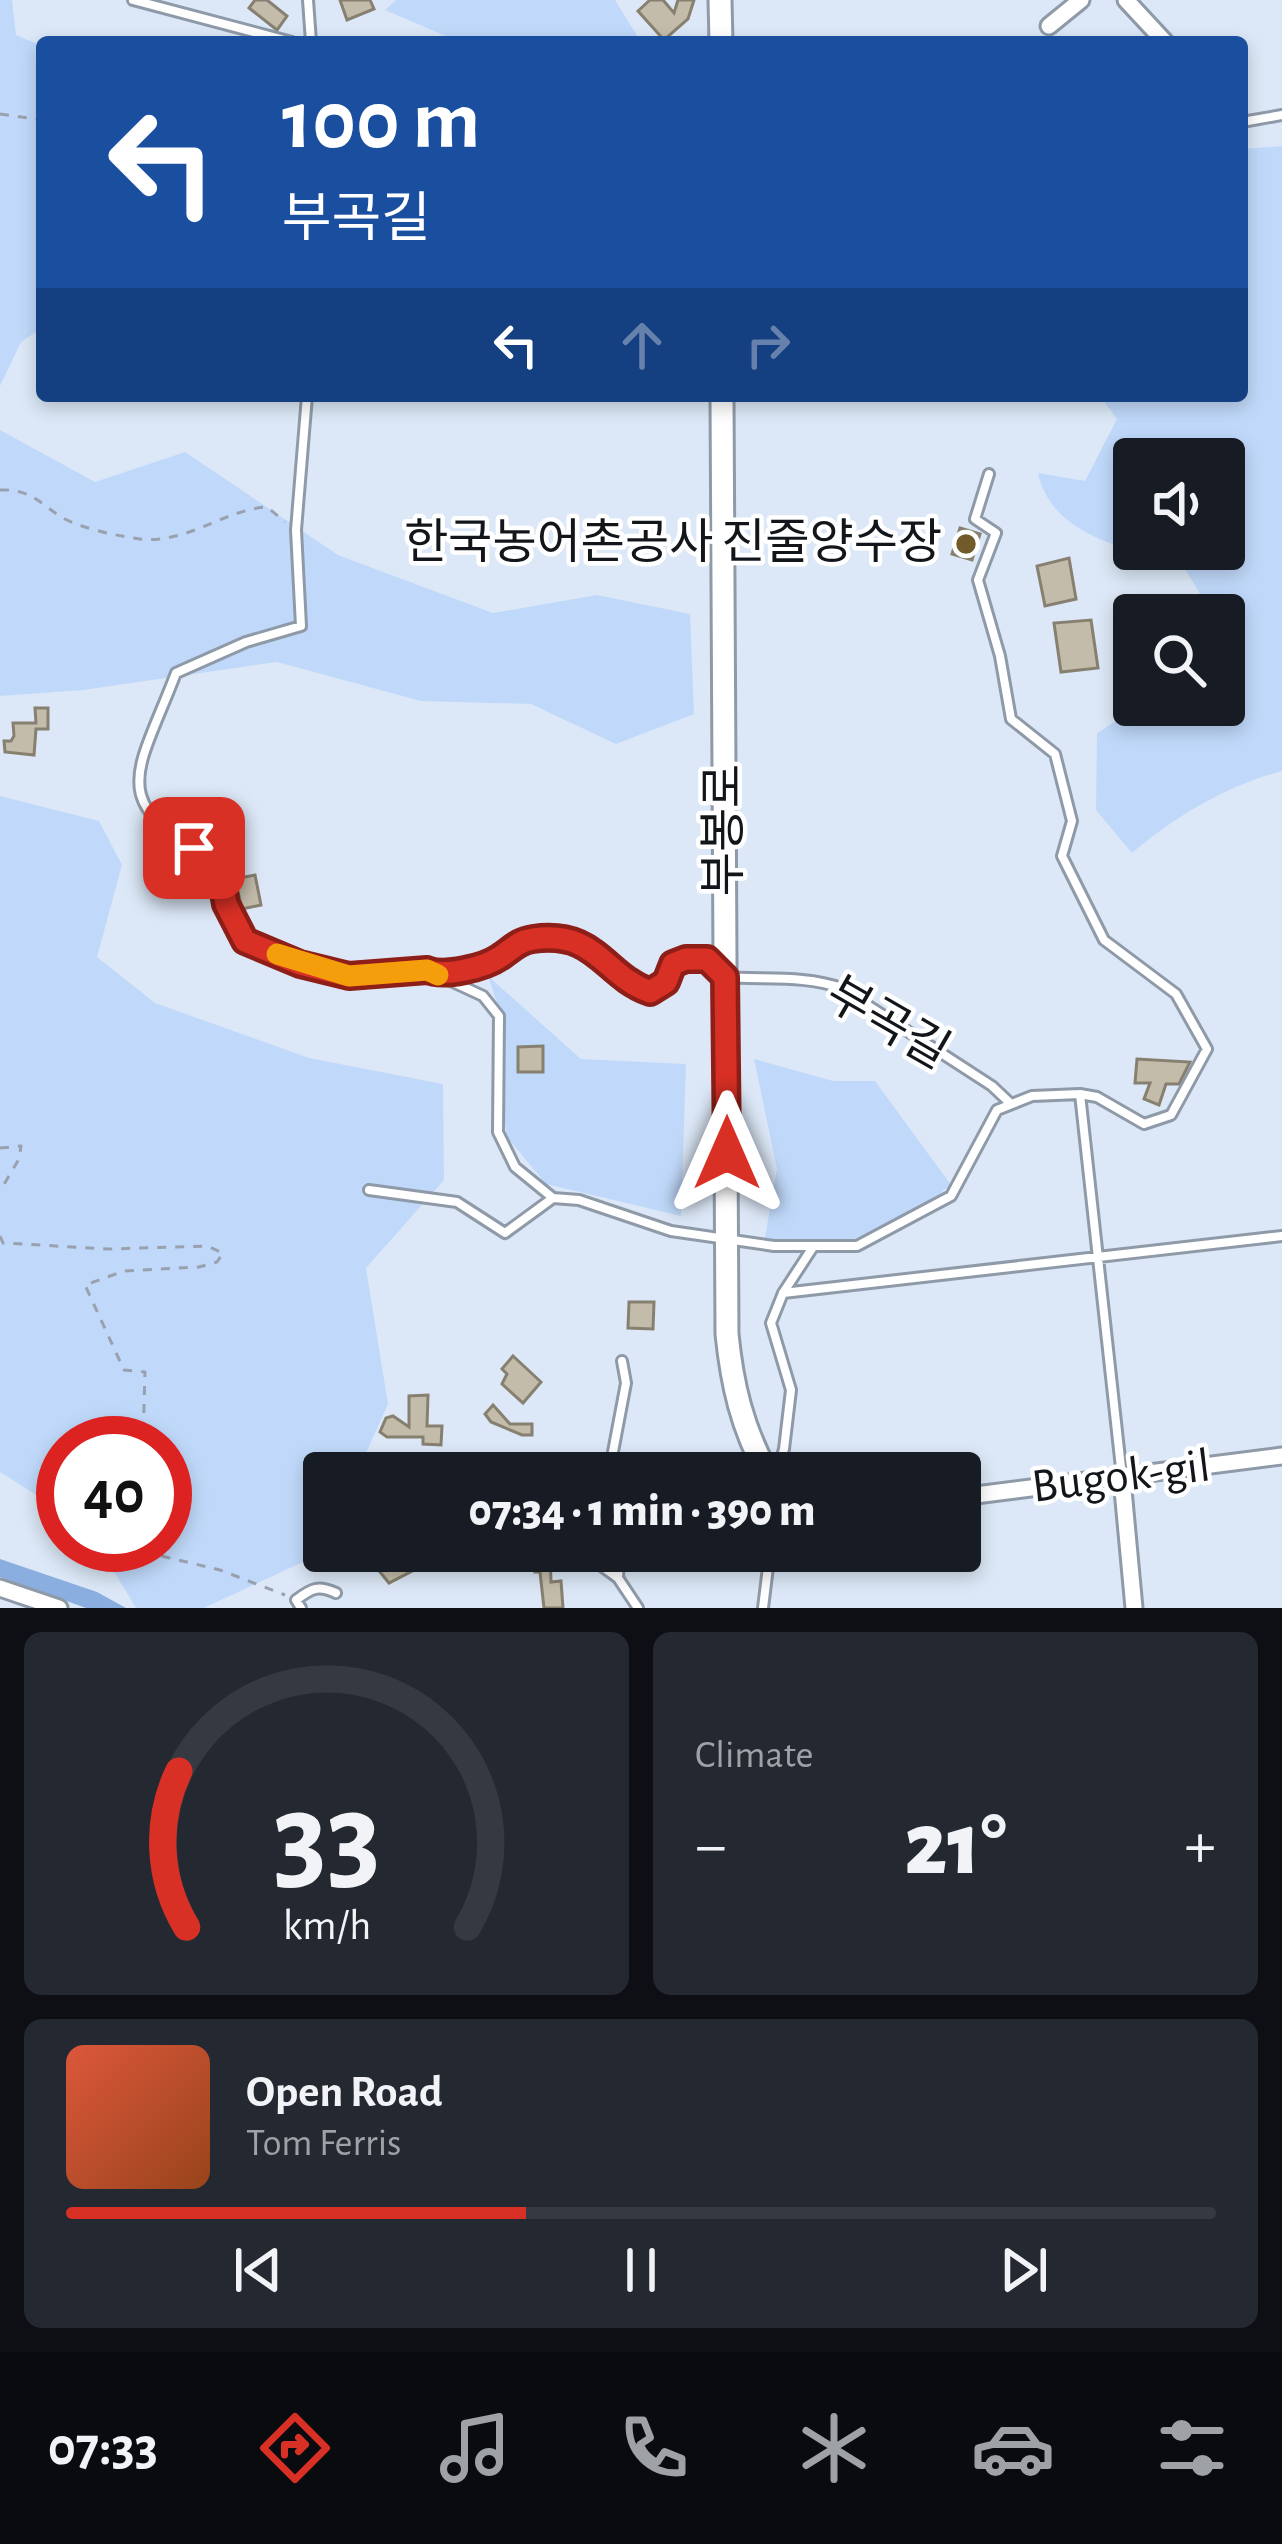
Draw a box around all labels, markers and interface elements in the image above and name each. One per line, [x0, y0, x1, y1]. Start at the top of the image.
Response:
text: 100 m [282, 80, 480, 164]
icon: left [84, 84, 240, 240]
text: 부곡길 [282, 193, 431, 247]
icon: left [483, 312, 549, 378]
icon: ahead [609, 312, 675, 378]
icon: right [735, 312, 801, 378]
map controls [1113, 438, 1245, 726]
button: sound [1113, 438, 1245, 570]
place label: 한국농어촌공사 진줄양수장 [404, 518, 942, 568]
marker: 한국농어촌공사 진줄양수장 [953, 531, 979, 557]
button: search [1113, 594, 1245, 726]
street label: 부봉로 [700, 764, 749, 896]
pin [143, 797, 245, 899]
icon: arrive [161, 815, 227, 881]
street label: 부곡길 [818, 968, 957, 1078]
position arrow [664, 1090, 790, 1216]
speed limit sign: 40 [36, 1416, 192, 1572]
street label: Bugok-gil [1029, 1442, 1213, 1512]
text: 07:34 · 1 min · 390 m [469, 1489, 815, 1534]
text: Climate [695, 1736, 813, 1775]
text: 33 [273, 1776, 380, 1901]
text: 21° [904, 1801, 1007, 1891]
text: − [695, 1813, 727, 1879]
text: + [1184, 1813, 1216, 1879]
text: km/h [282, 1904, 371, 1947]
text: Open Road [246, 2070, 443, 2115]
text: Tom Ferris [246, 2124, 402, 2163]
icon: previous [225, 2237, 291, 2303]
icon: pause [608, 2237, 674, 2303]
icon: next [991, 2237, 1057, 2303]
icon: directions [253, 2406, 337, 2490]
icon: music [433, 2406, 517, 2490]
icon: phone [612, 2406, 696, 2490]
icon: climate [792, 2406, 876, 2490]
icon: car [971, 2406, 1055, 2490]
icon: filters [1150, 2406, 1234, 2490]
text: 07:33 [48, 2421, 158, 2475]

